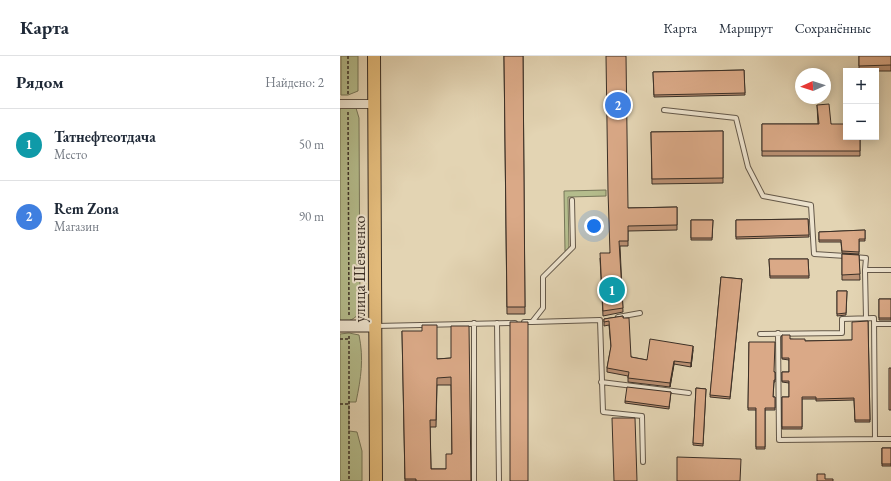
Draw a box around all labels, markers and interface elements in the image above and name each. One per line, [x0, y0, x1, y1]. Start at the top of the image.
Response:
text: Карта [20, 15, 69, 40]
text: Карта [664, 19, 697, 37]
text: Маршрут [719, 19, 773, 37]
text: Сохранённые [795, 19, 871, 37]
north arrow [795, 68, 831, 104]
map controls [843, 68, 879, 140]
button: + [843, 68, 879, 104]
text: Рядом [16, 71, 64, 93]
text: Найдено: 2 [265, 74, 324, 91]
pin: 2 [605, 90, 631, 120]
button: − [843, 104, 879, 140]
text: Татнефтеотдача [54, 127, 156, 146]
text: 1 [26, 136, 32, 153]
text: 50 m [299, 136, 324, 153]
text: Место [54, 146, 87, 163]
text: Rem Zona [54, 199, 119, 218]
text: 2 [26, 208, 32, 225]
text: 90 m [299, 208, 324, 225]
street label: улица Шевченко [349, 215, 370, 322]
your location [584, 216, 604, 236]
text: Магазин [54, 218, 99, 235]
pin: 1 [599, 275, 625, 305]

